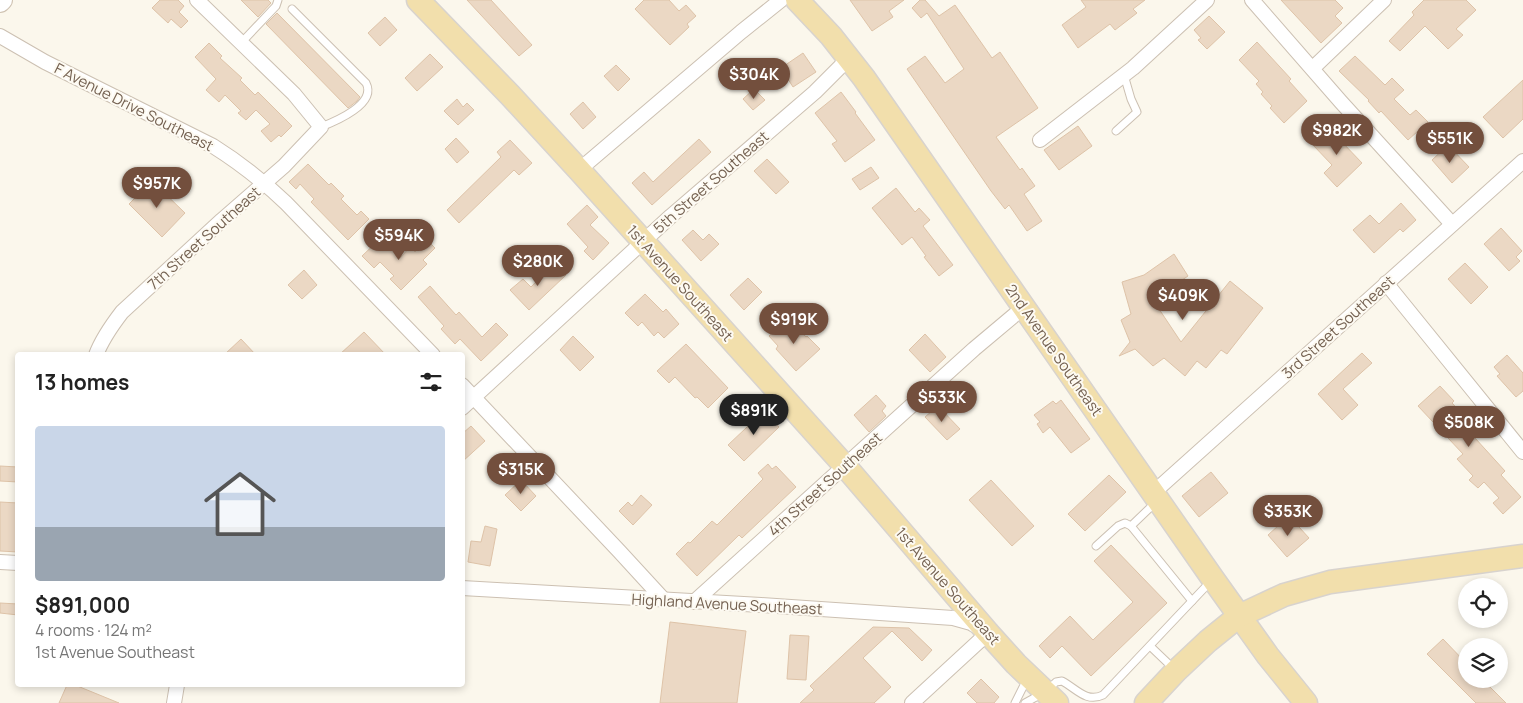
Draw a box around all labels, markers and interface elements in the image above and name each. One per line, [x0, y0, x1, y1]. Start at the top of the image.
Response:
street label: F Avenue Drive Southeast [51, 58, 217, 156]
pin: $304K [719, 58, 789, 100]
text: $304K [729, 63, 779, 85]
pin: $982K [1302, 114, 1372, 156]
text: $982K [1312, 119, 1362, 141]
pin: $551K [1415, 121, 1485, 164]
street label: 5th Street Southeast [649, 126, 773, 238]
text: $551K [1427, 127, 1473, 149]
pin: $957K [122, 166, 192, 209]
text: $957K [133, 172, 181, 194]
street label: 7th Street Southeast [143, 182, 265, 294]
pin: $594K [364, 218, 434, 261]
street label: 1st Avenue Southeast [622, 220, 738, 346]
text: $594K [374, 224, 424, 246]
pin: $280K [503, 244, 573, 287]
text: $280K [513, 250, 563, 272]
street label: 3rd Street Southeast [1277, 271, 1399, 383]
pin: $409K [1148, 278, 1218, 321]
street label: 2nd Avenue Southeast [1001, 280, 1107, 420]
text: $409K [1158, 284, 1208, 306]
pin: $919K [759, 302, 829, 345]
text: $919K [770, 308, 818, 330]
text: 13 homes [35, 368, 129, 396]
icon: filters [417, 368, 445, 396]
pin: $533K [907, 380, 977, 423]
text: $533K [918, 386, 966, 408]
pin: $891K [719, 394, 789, 436]
text: $891K [730, 399, 778, 421]
pin: $508K [1434, 406, 1504, 448]
text: $508K [1444, 411, 1494, 433]
street label: 4th Street Southeast [764, 427, 886, 541]
pin: $315K [486, 452, 556, 495]
text: $315K [498, 458, 544, 480]
icon: home [195, 459, 285, 549]
pin: $353K [1253, 494, 1323, 537]
text: $353K [1264, 500, 1312, 522]
street label: 1st Avenue Southeast [891, 523, 1005, 649]
map controls [1458, 578, 1508, 688]
button: locate [1458, 578, 1508, 628]
street label: Highland Avenue Southeast [631, 589, 823, 619]
text: $891,000 [35, 591, 130, 619]
text: 4 rooms · 124 m² [35, 619, 152, 641]
button: layers [1458, 638, 1508, 688]
text: 1st Avenue Southeast [35, 641, 195, 663]

